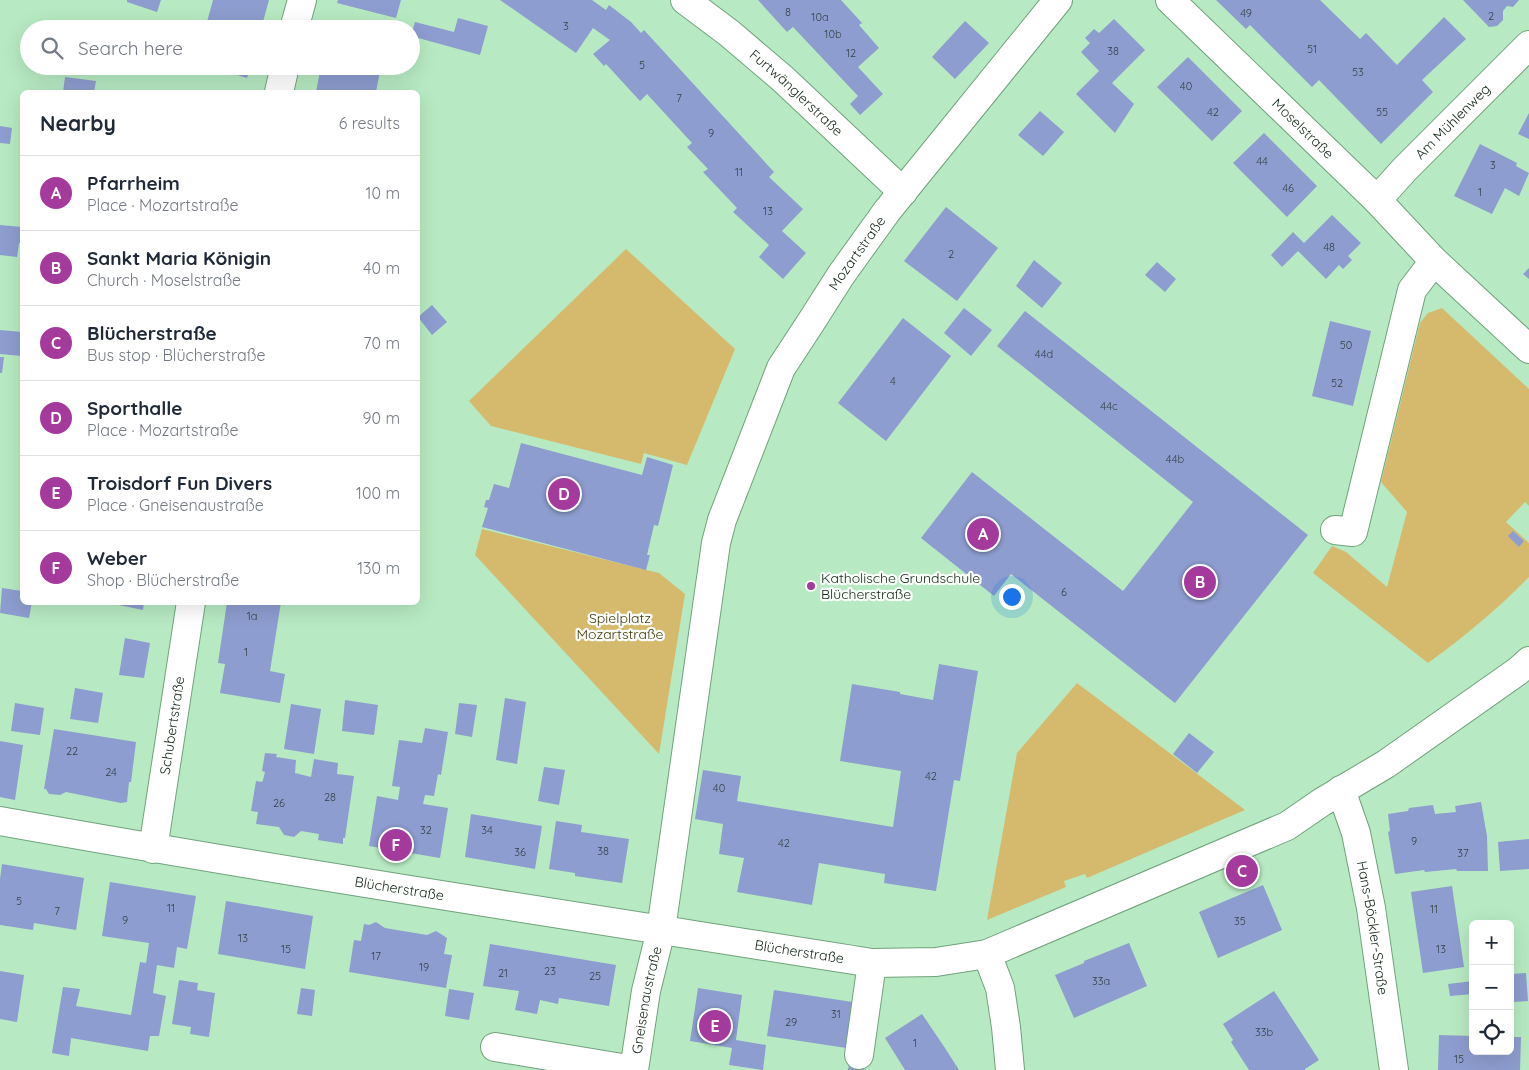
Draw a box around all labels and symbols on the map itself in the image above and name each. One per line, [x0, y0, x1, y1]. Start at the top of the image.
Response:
house number: 8 [785, 5, 791, 19]
house number: 49 [1240, 6, 1252, 20]
house number: 2 [1488, 9, 1494, 23]
house number: 10a [811, 10, 829, 24]
house number: 3 [563, 19, 569, 33]
house number: 10b [824, 27, 842, 41]
house number: 51 [1307, 42, 1317, 56]
house number: 38 [1107, 44, 1119, 58]
street label: Furtwänglerstraße [746, 46, 847, 140]
house number: 12 [846, 46, 856, 60]
house number: 5 [639, 58, 645, 72]
house number: 53 [1352, 65, 1364, 79]
house number: 40 [1180, 79, 1192, 93]
street label: Am Mühlenweg [1411, 80, 1494, 163]
house number: 7 [676, 91, 682, 105]
street label: Moselstraße [1268, 95, 1338, 163]
house number: 42 [1207, 105, 1219, 119]
house number: 55 [1376, 105, 1388, 119]
house number: 9 [708, 126, 714, 140]
house number: 44 [1256, 154, 1268, 168]
house number: 3 [1490, 158, 1496, 172]
house number: 11 [735, 165, 743, 179]
house number: 46 [1282, 181, 1294, 195]
house number: 1 [1478, 185, 1482, 199]
house number: 13 [763, 204, 773, 218]
street label: Mozartstraße [825, 212, 889, 294]
house number: 48 [1323, 240, 1335, 254]
house number: 2 [948, 247, 954, 261]
house number: 50 [1340, 338, 1352, 352]
house number: 44d [1035, 347, 1053, 361]
house number: 4 [890, 374, 896, 388]
house number: 52 [1331, 376, 1343, 390]
house number: 44c [1100, 399, 1118, 413]
house number: 44b [1166, 452, 1184, 466]
pin: D [548, 475, 580, 513]
pin: A [967, 515, 999, 553]
pin: B [1184, 563, 1216, 601]
place label: Katholische Grundschule Blücherstraße [821, 569, 980, 603]
marker: Katholische Grundschule Blücherstraße [805, 580, 817, 592]
your location [999, 584, 1025, 610]
house number: 6 [1061, 585, 1067, 599]
house number: 1a [247, 609, 257, 623]
park label: Spielplatz Mozartstraße [577, 609, 664, 643]
house number: 1 [244, 645, 248, 659]
street label: Schubertstraße [156, 675, 188, 776]
house number: 22 [66, 744, 78, 758]
house number: 24 [105, 765, 117, 779]
house number: 42 [925, 769, 937, 783]
house number: 40 [713, 781, 725, 795]
house number: 28 [324, 790, 336, 804]
house number: 26 [273, 796, 285, 810]
house number: 32 [420, 823, 432, 837]
house number: 34 [481, 823, 493, 837]
pin: F [380, 826, 412, 864]
house number: 9 [1411, 834, 1417, 848]
house number: 42 [778, 836, 790, 850]
house number: 38 [597, 844, 609, 858]
house number: 36 [514, 845, 526, 859]
house number: 37 [1457, 846, 1469, 860]
pin: C [1226, 852, 1258, 890]
street label: Hans-Böckler-Straße [1353, 859, 1392, 996]
street label: Blücherstraße [353, 872, 445, 904]
house number: 5 [16, 894, 22, 908]
house number: 11 [167, 901, 175, 915]
house number: 11 [1430, 902, 1438, 916]
house number: 7 [54, 904, 60, 918]
house number: 9 [122, 913, 128, 927]
house number: 35 [1234, 914, 1246, 928]
house number: 13 [238, 931, 248, 945]
street label: Blücherstraße [753, 936, 845, 967]
house number: 15 [281, 942, 291, 956]
house number: 13 [1436, 942, 1446, 956]
street label: Gneisenaustraße [628, 944, 666, 1055]
house number: 17 [371, 949, 381, 963]
house number: 19 [419, 960, 429, 974]
house number: 23 [544, 964, 556, 978]
house number: 21 [498, 966, 508, 980]
house number: 25 [589, 969, 601, 983]
house number: 33a [1092, 974, 1110, 988]
pin: E [699, 1007, 731, 1045]
house number: 31 [831, 1007, 841, 1021]
house number: 29 [785, 1015, 797, 1029]
house number: 33b [1255, 1025, 1273, 1039]
house number: 1 [913, 1036, 917, 1050]
house number: 15 [1454, 1052, 1464, 1066]

